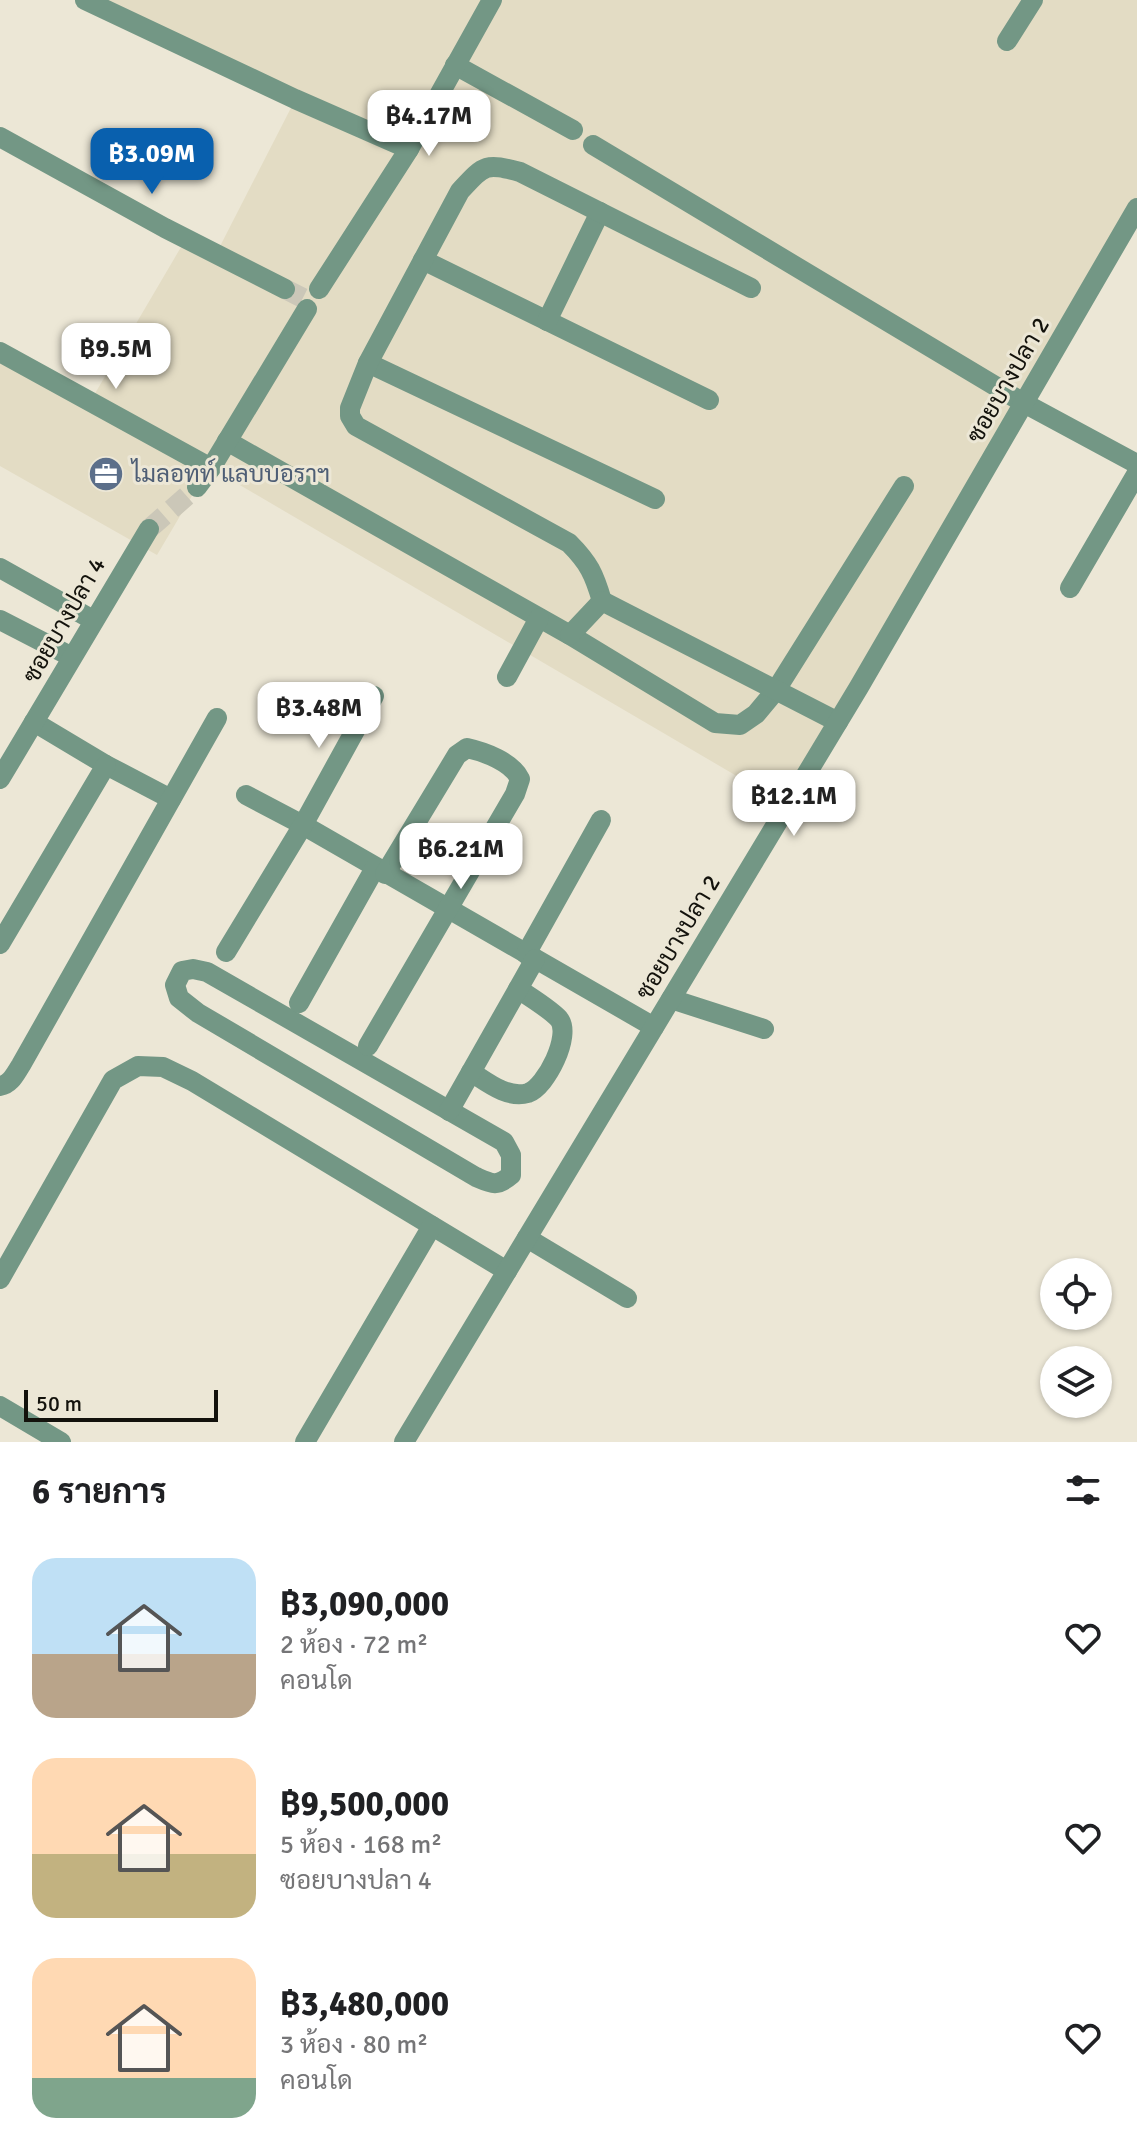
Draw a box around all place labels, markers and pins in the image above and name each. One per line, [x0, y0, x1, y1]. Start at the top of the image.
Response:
pin: ฿4.17M [364, 90, 494, 158]
pin: ฿3.09M [87, 128, 217, 196]
pin: ฿9.5M [60, 323, 172, 391]
office icon: ไมลอทท์ แลบบอราฯ [87, 455, 125, 493]
place label: ไมลอทท์ แลบบอราฯ [130, 458, 330, 489]
pin: ฿3.48M [254, 682, 384, 750]
pin: ฿12.1M [729, 770, 859, 838]
pin: ฿6.21M [396, 823, 526, 891]

